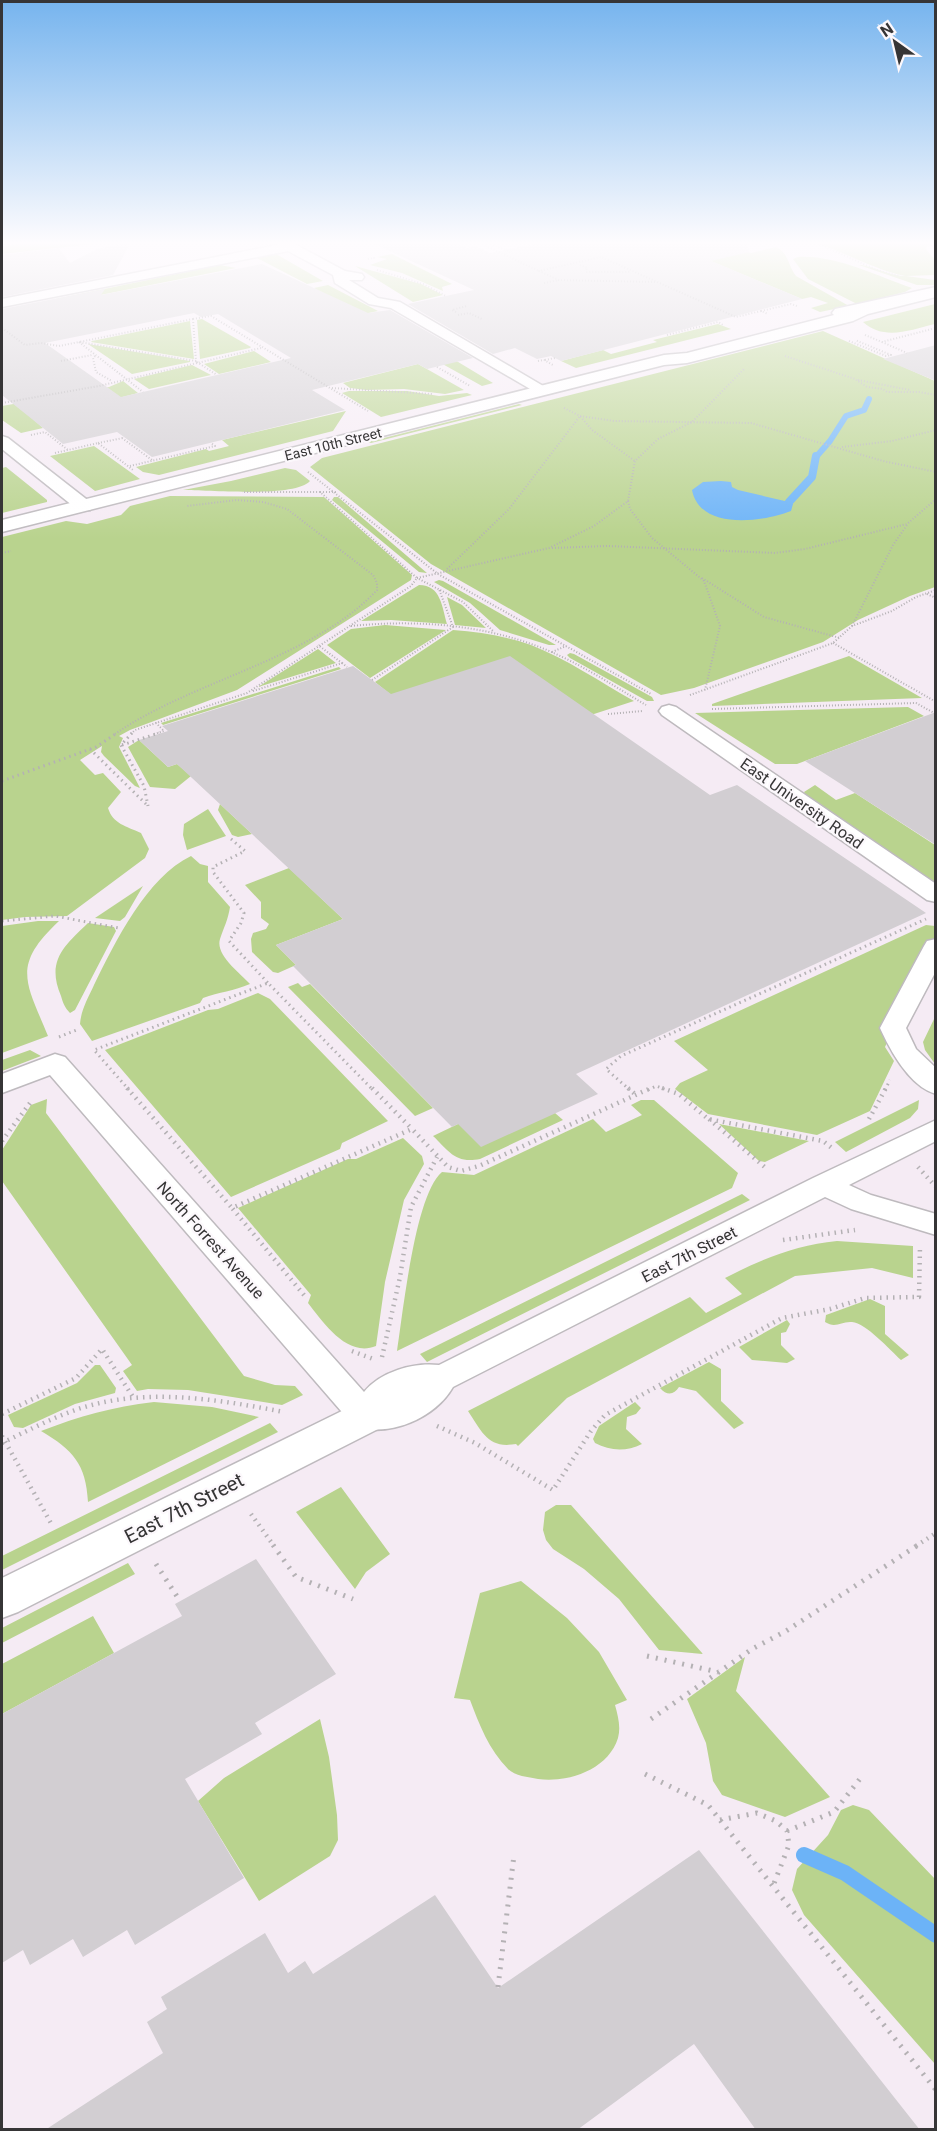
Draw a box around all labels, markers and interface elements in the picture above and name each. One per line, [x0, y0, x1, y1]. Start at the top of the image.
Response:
north arrow [865, 12, 925, 72]
text: N [877, 19, 897, 41]
street label: East 10th Street [283, 424, 384, 464]
street label: East University Road [737, 754, 867, 853]
street label: North Forrest Avenue [153, 1178, 268, 1303]
street label: East 7th Street [638, 1222, 740, 1287]
street label: East 7th Street [120, 1468, 248, 1548]

